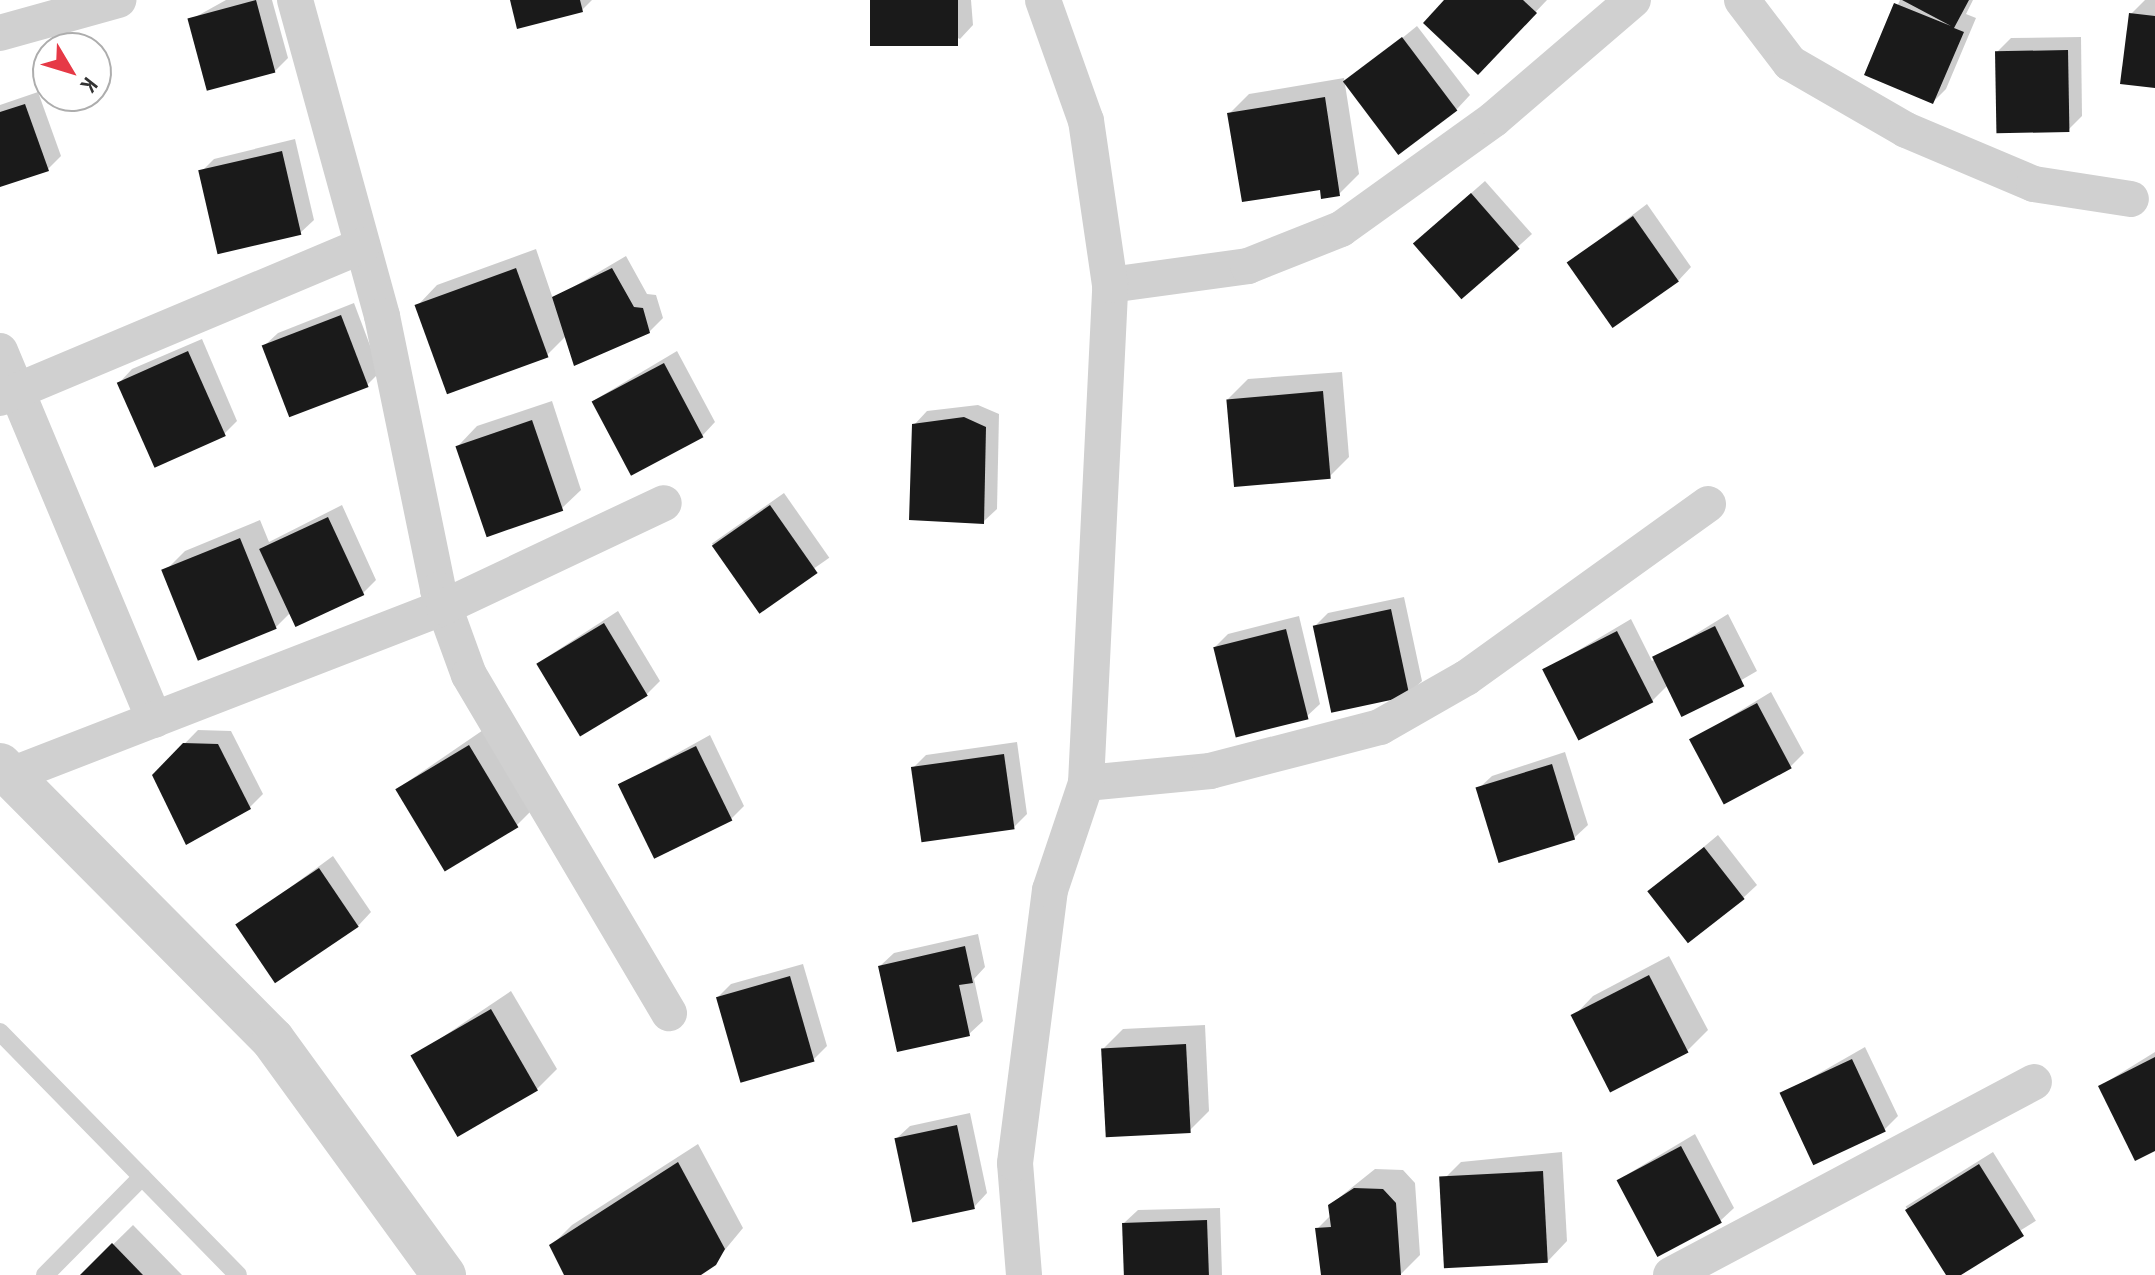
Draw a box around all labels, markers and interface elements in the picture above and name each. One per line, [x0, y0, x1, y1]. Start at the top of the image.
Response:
north arrow [32, 32, 112, 112]
text: K [75, 72, 104, 99]

